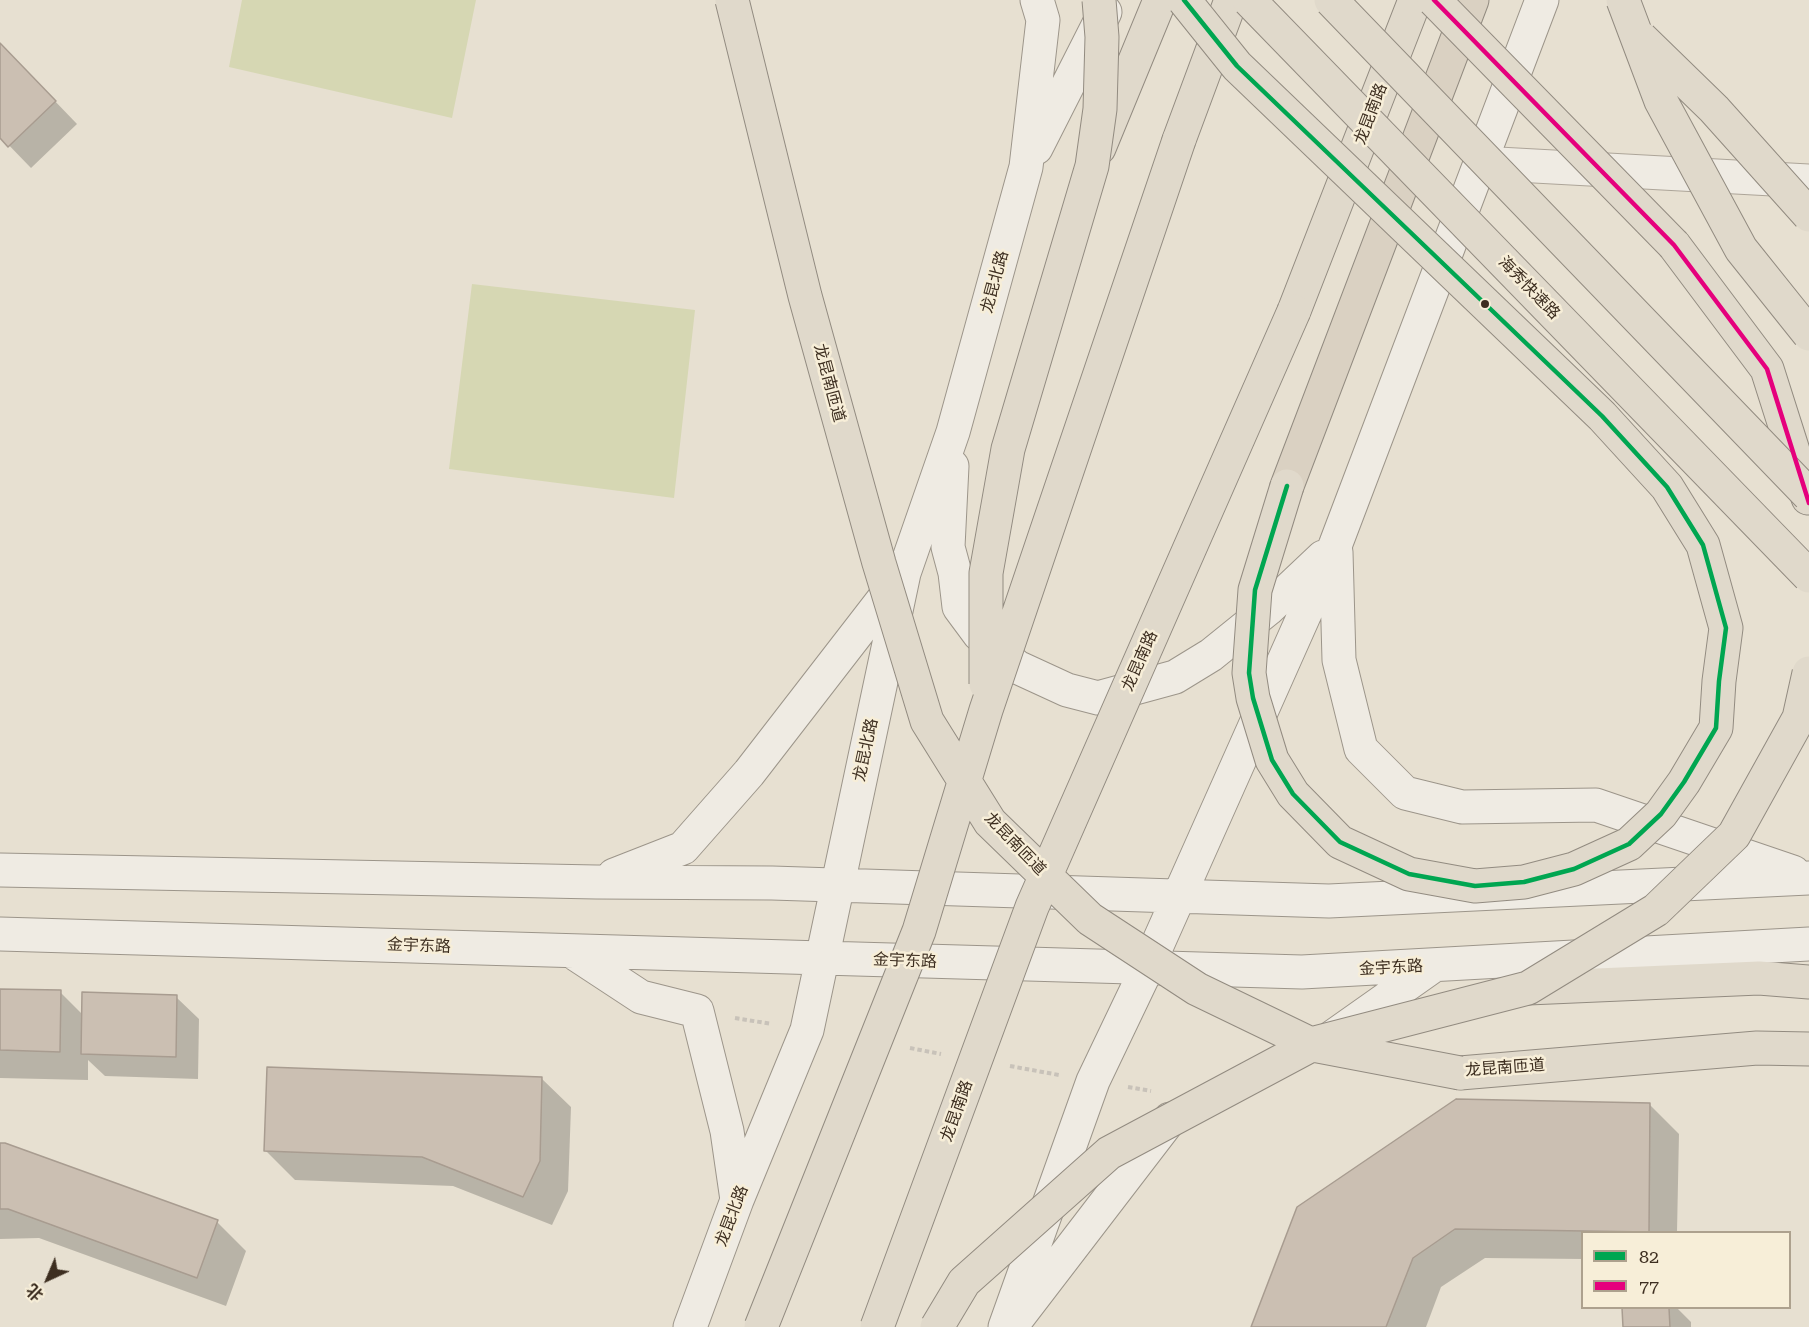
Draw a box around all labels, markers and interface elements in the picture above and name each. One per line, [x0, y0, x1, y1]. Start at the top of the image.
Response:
street label: 龙昆南路 [1351, 81, 1391, 147]
street label: 龙昆北路 [977, 249, 1013, 315]
street label: 海秀快速路 [1494, 253, 1564, 323]
unlabelled marker [1479, 298, 1491, 310]
street label: 龙昆南匝道 [809, 342, 849, 424]
street label: 龙昆南路 [1118, 628, 1162, 694]
street label: 龙昆北路 [850, 717, 882, 783]
street label: 龙昆南匝道 [980, 809, 1050, 879]
street label: 金宇东路 [387, 935, 451, 957]
street label: 金宇东路 [873, 950, 937, 972]
street label: 金宇东路 [1359, 957, 1423, 979]
street label: 龙昆南匝道 [1464, 1056, 1546, 1080]
street label: 龙昆南路 [937, 1078, 977, 1144]
street label: 龙昆北路 [712, 1183, 752, 1249]
legend [1581, 1231, 1791, 1309]
text: 82 [1639, 1246, 1659, 1267]
north arrow [18, 1249, 78, 1309]
text: 77 [1639, 1276, 1659, 1297]
text: 北 [23, 1280, 48, 1305]

